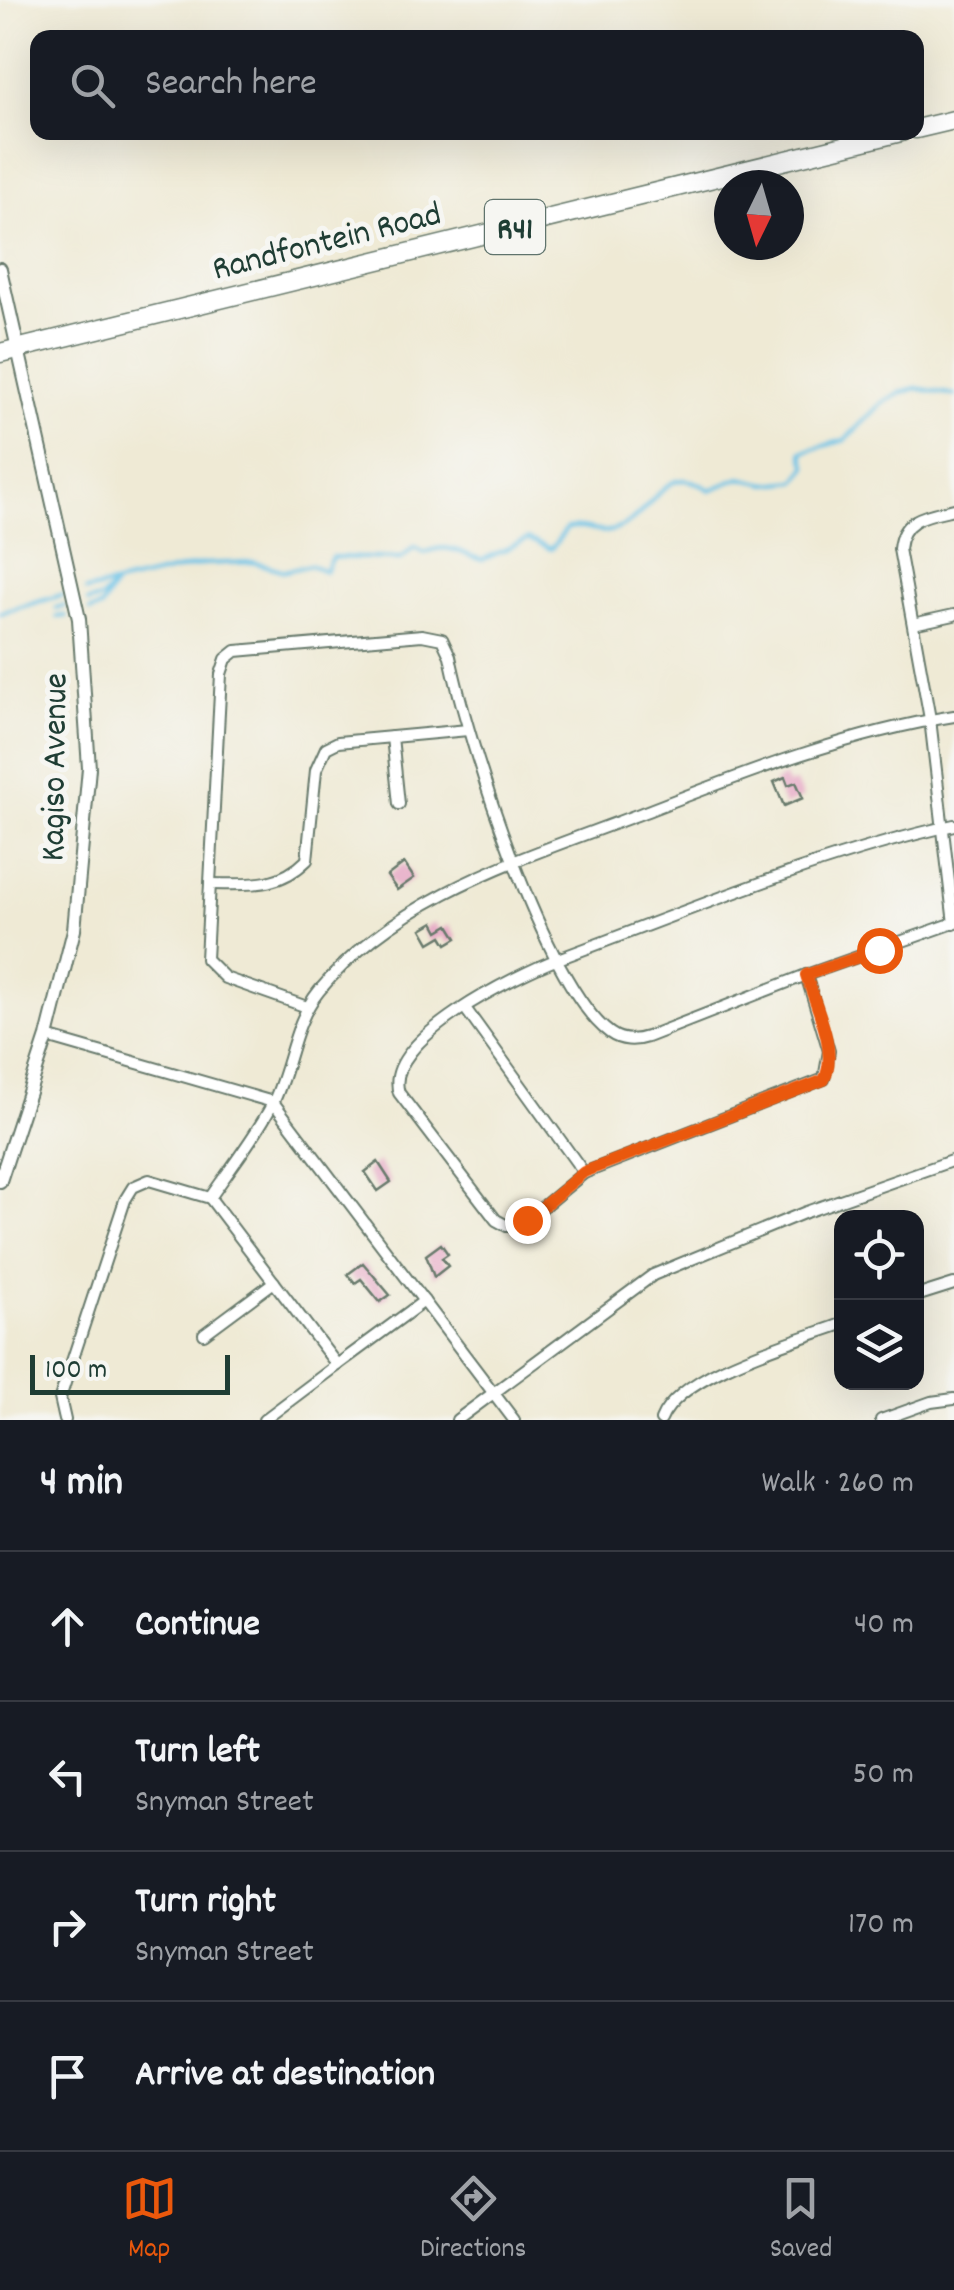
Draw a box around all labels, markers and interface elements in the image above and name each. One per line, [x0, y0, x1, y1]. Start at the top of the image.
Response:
search box [30, 30, 924, 140]
icon: search [65, 58, 120, 113]
text: Search here [145, 58, 317, 113]
north arrow [714, 170, 804, 260]
street label: Randfontein Road [207, 191, 447, 296]
road number: R41 [485, 200, 545, 254]
street label: Kagiso Avenue [30, 672, 84, 862]
route start [857, 928, 903, 974]
route end [505, 1198, 551, 1244]
map controls [834, 1210, 924, 1390]
button: locate [834, 1210, 924, 1300]
button: layers [834, 1300, 924, 1390]
scale bar [30, 1350, 230, 1394]
text: 100 m [45, 1352, 107, 1392]
text: 4 min [40, 1455, 123, 1515]
text: Walk · 260 m [761, 1462, 914, 1508]
icon: ahead [40, 1599, 95, 1654]
text: Continue [135, 1599, 260, 1654]
text: 40 m [854, 1603, 914, 1649]
text: Turn left [135, 1726, 260, 1781]
icon: left [40, 1749, 95, 1804]
text: 50 m [852, 1753, 914, 1799]
text: Snyman Street [135, 1781, 314, 1827]
text: Turn right [135, 1876, 276, 1931]
icon: right [40, 1899, 95, 1954]
text: 170 m [848, 1903, 914, 1949]
text: Snyman Street [135, 1931, 314, 1977]
icon: arrive [40, 2049, 95, 2104]
text: Arrive at destination [135, 2049, 435, 2104]
tab: Map [122, 2171, 177, 2271]
tab: Directions [420, 2171, 526, 2271]
tab: Saved [770, 2171, 832, 2271]

